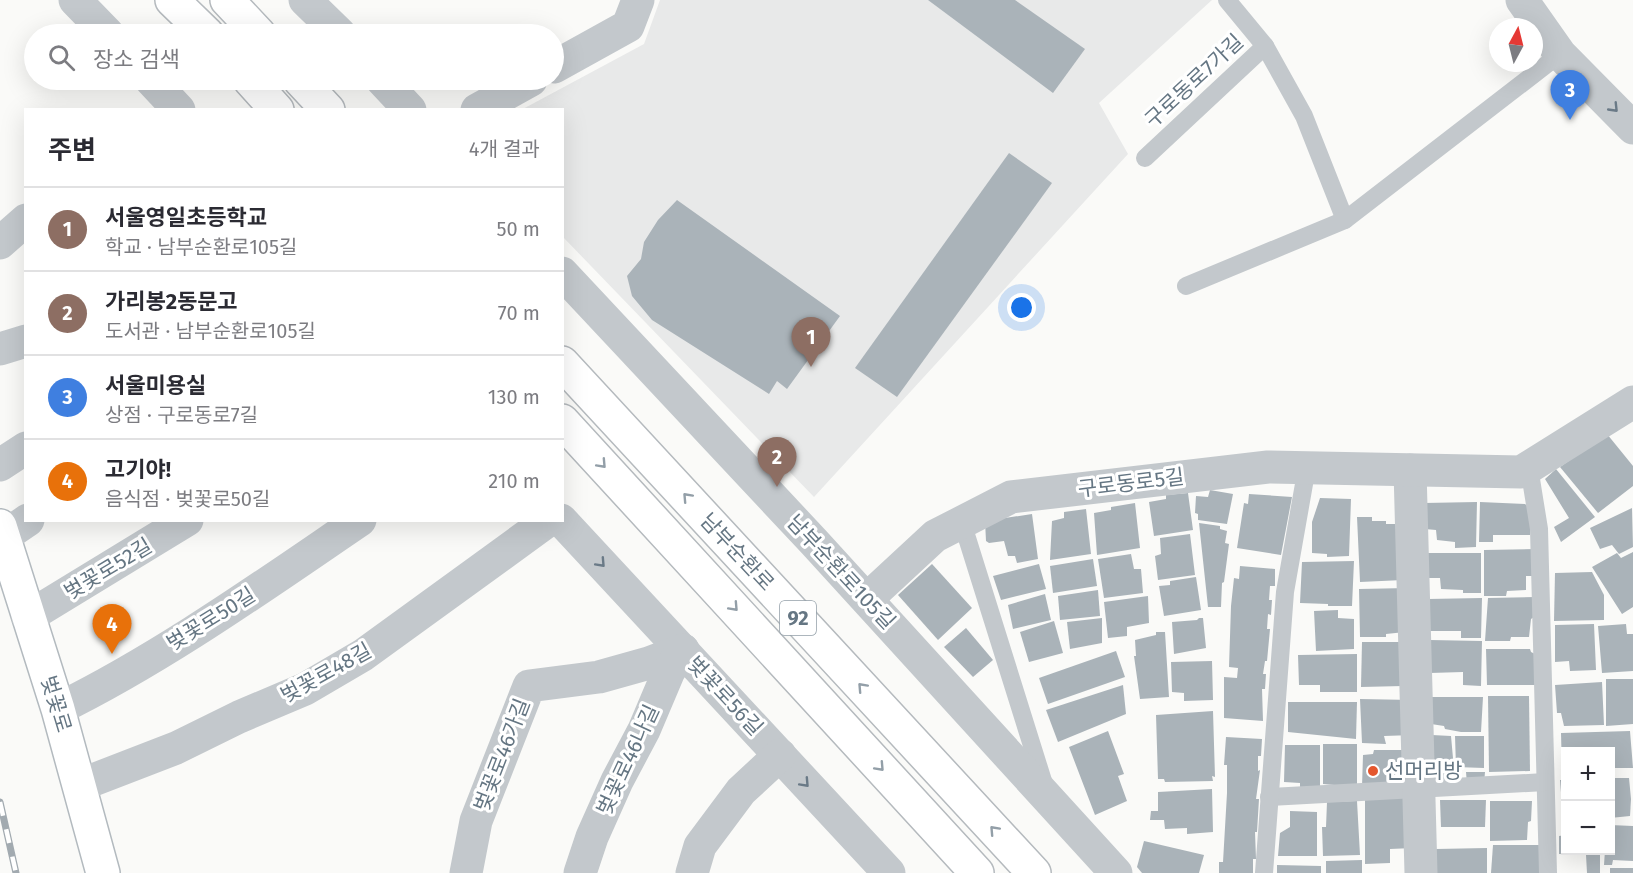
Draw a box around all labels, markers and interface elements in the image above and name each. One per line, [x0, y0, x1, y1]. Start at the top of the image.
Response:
north arrow [1489, 18, 1543, 72]
search box [24, 24, 564, 90]
street label: 구로동로7가길 [1139, 29, 1249, 133]
icon: search [45, 41, 78, 74]
text: 장소 검색 [93, 46, 180, 73]
pin: 3 [1550, 70, 1590, 120]
one-way arrow [1606, 101, 1617, 112]
text: 주변 [48, 135, 96, 166]
text: 4개 결과 [469, 137, 540, 161]
text: 서울영일초등학교 [105, 204, 267, 231]
text: 1 [63, 217, 72, 241]
text: 50 m [496, 217, 540, 241]
text: 학교 · 남부순환로105길 [105, 235, 297, 259]
text: 가리봉2동문고 [105, 288, 238, 315]
your location [1007, 293, 1036, 322]
text: 2 [62, 301, 73, 325]
text: 70 m [498, 301, 540, 325]
pin: 1 [792, 318, 830, 367]
text: 도서관 · 남부순환로105길 [105, 319, 316, 343]
text: 서울미용실 [105, 372, 206, 399]
text: 3 [62, 385, 73, 409]
text: 130 m [488, 385, 540, 409]
text: 상점 · 구로동로7길 [105, 403, 258, 427]
pin: 2 [758, 438, 796, 487]
text: 고기야! [105, 456, 171, 483]
one-way arrow [595, 457, 606, 467]
street label: 구로동로5길 [1076, 464, 1186, 502]
text: 4 [62, 469, 73, 493]
text: 210 m [488, 469, 540, 493]
text: 음식점 · 벚꽃로50길 [105, 487, 270, 511]
one-way arrow [683, 494, 694, 504]
street label: 남부순환로 [695, 508, 779, 596]
street label: 남부순환로105길 [781, 509, 901, 635]
street label: 벚꽃로52길 [59, 533, 157, 605]
one-way arrow [594, 557, 605, 567]
street label: 벚꽃로50길 [162, 582, 260, 656]
one-way arrow [727, 601, 738, 611]
road number: 92 [780, 601, 816, 635]
pin: 4 [92, 604, 132, 654]
street label: 벚꽃로48길 [276, 637, 376, 709]
street label: 벚꽃로56길 [682, 651, 768, 741]
street label: 벚꽃로 [35, 672, 77, 736]
one-way arrow [858, 683, 869, 694]
street label: 벚꽃로46가길 [469, 695, 535, 815]
street label: 벚꽃로46나길 [591, 701, 665, 819]
map controls [1561, 747, 1615, 855]
button: + [1561, 747, 1615, 801]
place label: 선머리방 [1385, 758, 1462, 784]
one-way arrow [873, 760, 884, 770]
marker: 선머리방 [1366, 764, 1380, 778]
one-way arrow [798, 776, 809, 787]
button: − [1561, 801, 1615, 855]
one-way arrow [991, 826, 1002, 837]

